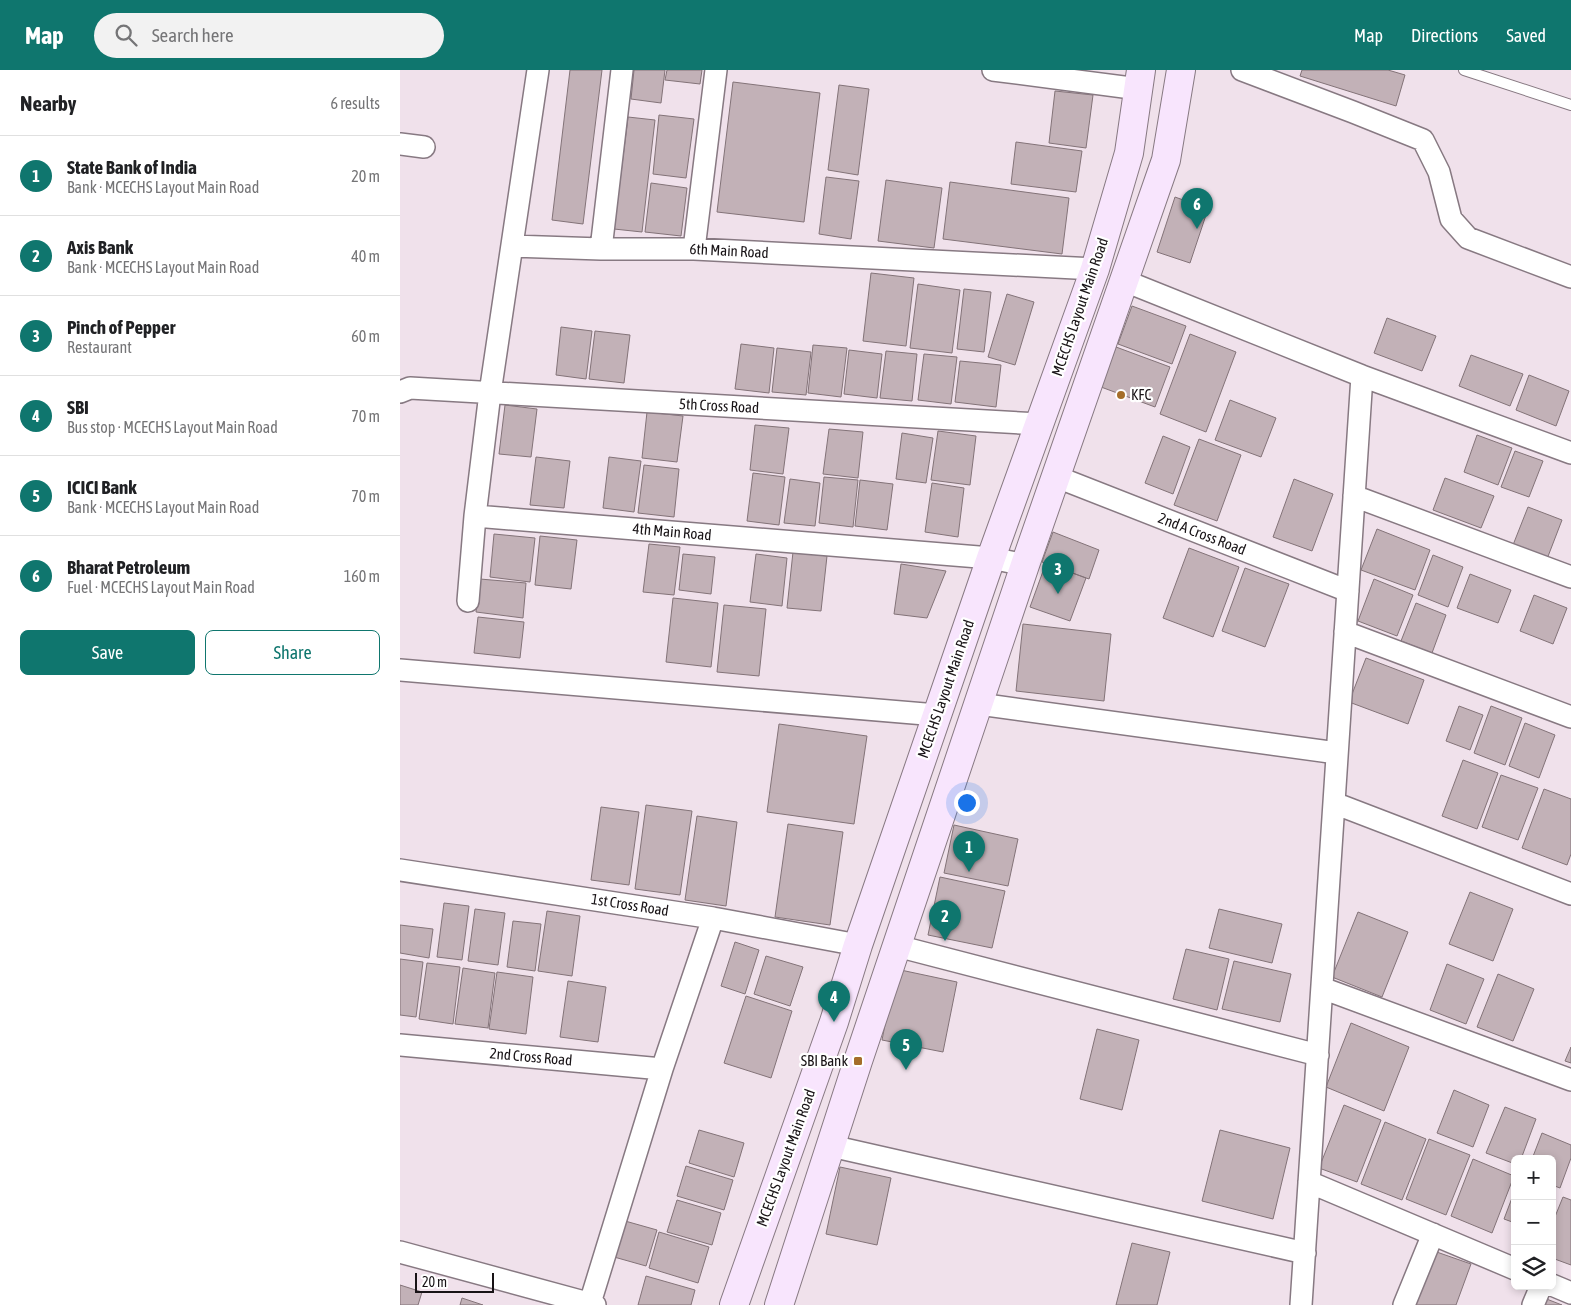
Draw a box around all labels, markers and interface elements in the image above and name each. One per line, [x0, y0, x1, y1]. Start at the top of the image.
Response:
search box [94, 13, 444, 58]
icon: search [112, 21, 140, 49]
text: Map [25, 22, 64, 49]
text: Search here [152, 24, 234, 46]
text: Map [1354, 25, 1383, 46]
text: Directions [1411, 25, 1478, 46]
text: Saved [1506, 25, 1546, 46]
text: Nearby [20, 91, 76, 115]
text: 6 results [330, 94, 380, 112]
text: State Bank of India [67, 156, 197, 178]
text: 1 [32, 167, 40, 185]
text: 20 m [351, 167, 380, 185]
text: Bank · MCECHS Layout Main Road [67, 178, 259, 196]
pin: 6 [1181, 188, 1213, 229]
text: Axis Bank [67, 236, 133, 258]
street label: MCECHS Layout Main Road [1048, 236, 1111, 378]
street label: 6th Main Road [689, 240, 769, 261]
text: 2 [32, 247, 40, 265]
text: 40 m [351, 247, 380, 265]
text: Bank · MCECHS Layout Main Road [67, 258, 259, 276]
text: Pinch of Pepper [67, 316, 175, 338]
text: 3 [32, 327, 40, 345]
text: 60 m [351, 327, 380, 345]
text: Restaurant [67, 338, 132, 356]
place label: KFC [1131, 386, 1151, 403]
marker: KFC [1115, 389, 1127, 401]
street label: 5th Cross Road [679, 395, 760, 416]
text: SBI [67, 396, 89, 418]
text: 4 [32, 407, 40, 425]
text: 70 m [351, 407, 380, 425]
text: Bus stop · MCECHS Layout Main Road [67, 418, 278, 436]
text: ICICI Bank [67, 476, 137, 498]
text: 5 [32, 487, 40, 505]
text: 70 m [351, 487, 380, 505]
text: Bank · MCECHS Layout Main Road [67, 498, 259, 516]
street label: 2nd A Cross Road [1156, 509, 1248, 558]
street label: 4th Main Road [632, 520, 712, 543]
pin: 3 [1042, 553, 1074, 594]
text: Bharat Petroleum [67, 556, 190, 578]
text: 6 [32, 567, 40, 585]
text: 160 m [344, 567, 380, 585]
text: Fuel · MCECHS Layout Main Road [67, 578, 255, 596]
street label: MCECHS Layout Main Road [914, 618, 977, 760]
button: Save [20, 630, 195, 675]
button: Share [205, 630, 380, 675]
your location [954, 790, 980, 816]
pin: 1 [953, 831, 985, 872]
street label: 1st Cross Road [590, 890, 670, 919]
pin: 2 [929, 900, 961, 941]
pin: 4 [818, 981, 850, 1022]
pin: 5 [890, 1029, 922, 1070]
street label: 2nd Cross Road [489, 1044, 573, 1069]
place label: SBI Bank [801, 1052, 848, 1069]
marker: SBI Bank [852, 1055, 864, 1067]
street label: MCECHS Layout Main Road [753, 1087, 818, 1229]
map controls [1511, 1155, 1556, 1290]
button: + [1511, 1155, 1556, 1200]
button: − [1511, 1200, 1556, 1245]
button: layers [1511, 1245, 1556, 1290]
scale bar [415, 1270, 494, 1293]
text: 20 m [422, 1274, 447, 1290]

